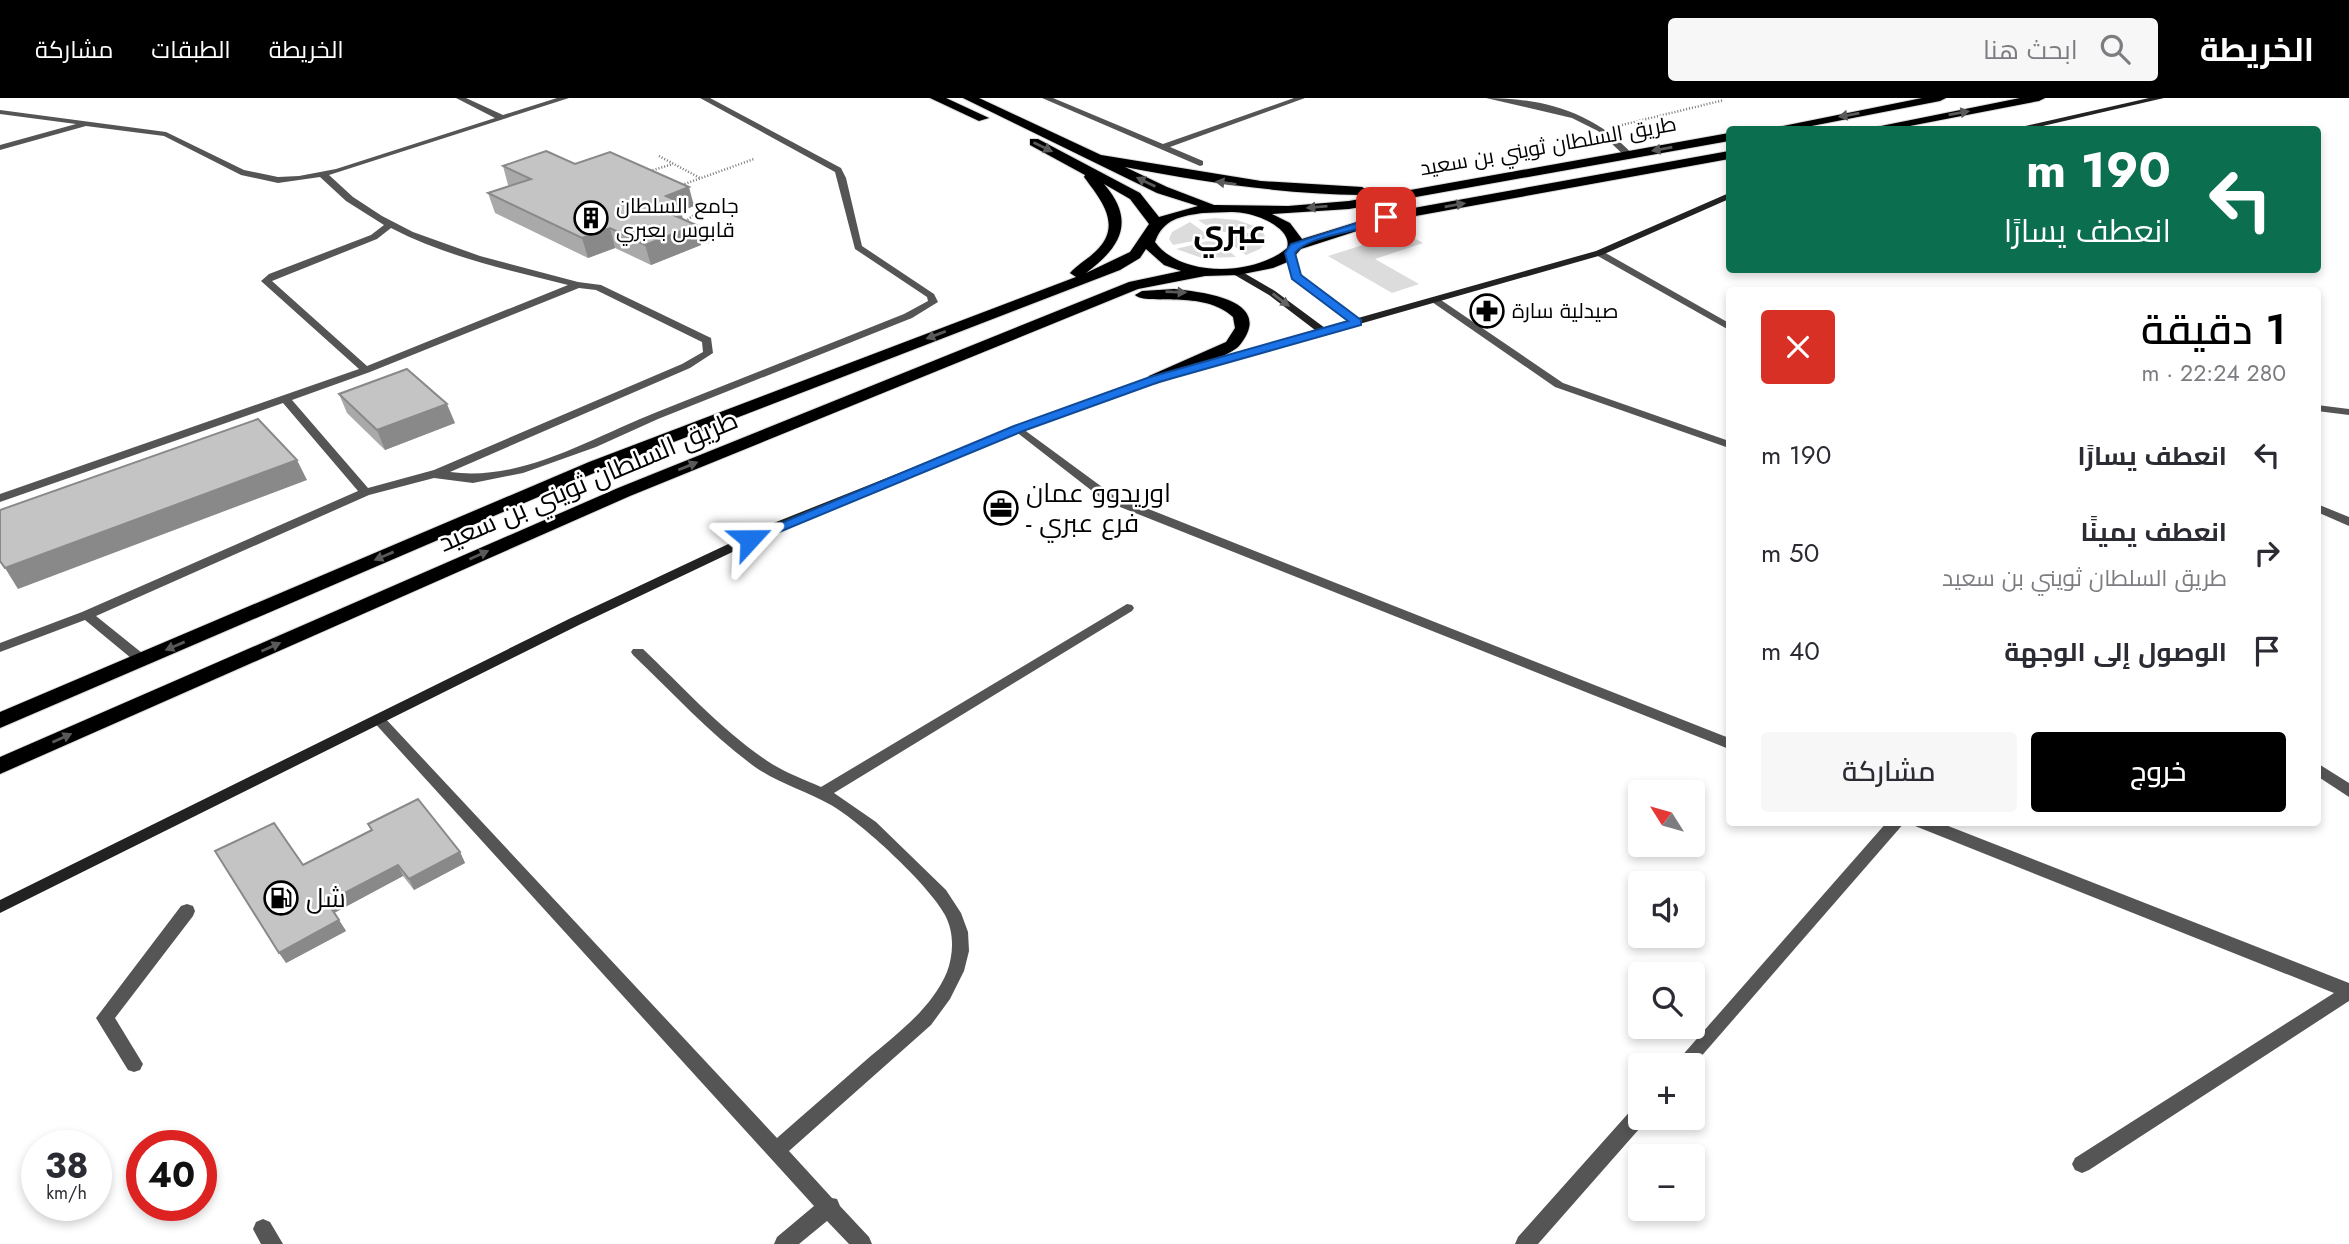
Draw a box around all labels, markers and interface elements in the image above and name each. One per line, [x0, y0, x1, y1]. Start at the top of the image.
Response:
search box [1668, 18, 2158, 81]
text: الخريطة [2200, 26, 2314, 73]
icon: search [2096, 30, 2134, 68]
text: ابحث هنا [1983, 31, 2078, 69]
text: مشاركة [35, 32, 113, 67]
text: الطبقات [151, 32, 231, 67]
text: الخريطة [269, 32, 344, 67]
one-way arrow [1948, 107, 1970, 118]
street label: طريق السلطان ثويني بن سعيد [1417, 109, 1679, 184]
one-way arrow [1838, 110, 1860, 121]
text: 190 m [2026, 135, 2171, 205]
one-way arrow [1033, 141, 1053, 152]
one-way arrow [1651, 144, 1673, 155]
icon: left [2195, 154, 2286, 245]
one-way arrow [1136, 176, 1156, 188]
one-way arrow [1215, 177, 1237, 188]
pin [1356, 187, 1416, 247]
place label: جامع السلطان قابوس بعبري [616, 191, 739, 246]
icon: arrive [1367, 198, 1405, 236]
building icon: جامع السلطان قابوس بعبري [572, 199, 610, 237]
one-way arrow [1444, 199, 1466, 210]
one-way arrow [1306, 202, 1328, 213]
district label: عبري [1193, 208, 1267, 258]
text: انعطف يسارًا [2004, 208, 2171, 254]
one-way arrow [1165, 287, 1187, 298]
pharmacy icon: صيدلية سارة [1468, 292, 1506, 330]
one-way arrow [1272, 293, 1290, 307]
place label: صيدلية سارة [1512, 296, 1618, 326]
text: 1 دقيقة [2141, 299, 2286, 360]
button: close [1761, 310, 1835, 384]
one-way arrow [926, 330, 947, 341]
text: 280 m · 22:24 [2141, 356, 2286, 390]
street label: طريق السلطان ثويني بن سعيد [432, 401, 744, 563]
text: 190 m [1761, 436, 1831, 474]
icon: left [2248, 436, 2286, 474]
text: انعطف يسارًا [2077, 437, 2227, 475]
one-way arrow [678, 460, 699, 471]
place label: اوريدوو عمان - فرع عبري [1026, 474, 1171, 543]
office icon: اوريدوو عمان - فرع عبري [982, 489, 1020, 527]
position arrow [713, 502, 787, 576]
text: انعطف يمينًا [2081, 513, 2227, 551]
text: 50 m [1761, 534, 1819, 572]
icon: right [2248, 534, 2286, 572]
one-way arrow [374, 550, 394, 562]
one-way arrow [469, 550, 490, 561]
text: طريق السلطان ثويني بن سعيد [1942, 561, 2227, 595]
text: 40 m [1761, 632, 1820, 670]
icon: arrive [2248, 632, 2286, 670]
text: الوصول إلى الوجهة [2004, 633, 2227, 671]
one-way arrow [165, 640, 185, 652]
one-way arrow [261, 641, 281, 653]
one-way arrow [52, 732, 73, 743]
button: مشاركة [1761, 732, 2017, 812]
button: خروج [2031, 732, 2286, 812]
north arrow [1628, 780, 1704, 858]
map controls [1628, 780, 1705, 1221]
button: sound [1628, 871, 1705, 948]
fuel station icon: شل [262, 879, 300, 917]
place label: شل [306, 879, 346, 917]
button: search [1628, 962, 1705, 1039]
button: + [1628, 1053, 1705, 1130]
speed limit sign: 40 [126, 1130, 217, 1221]
text: 38 [45, 1141, 88, 1191]
button: − [1628, 1144, 1705, 1221]
text: km/h [46, 1180, 87, 1206]

